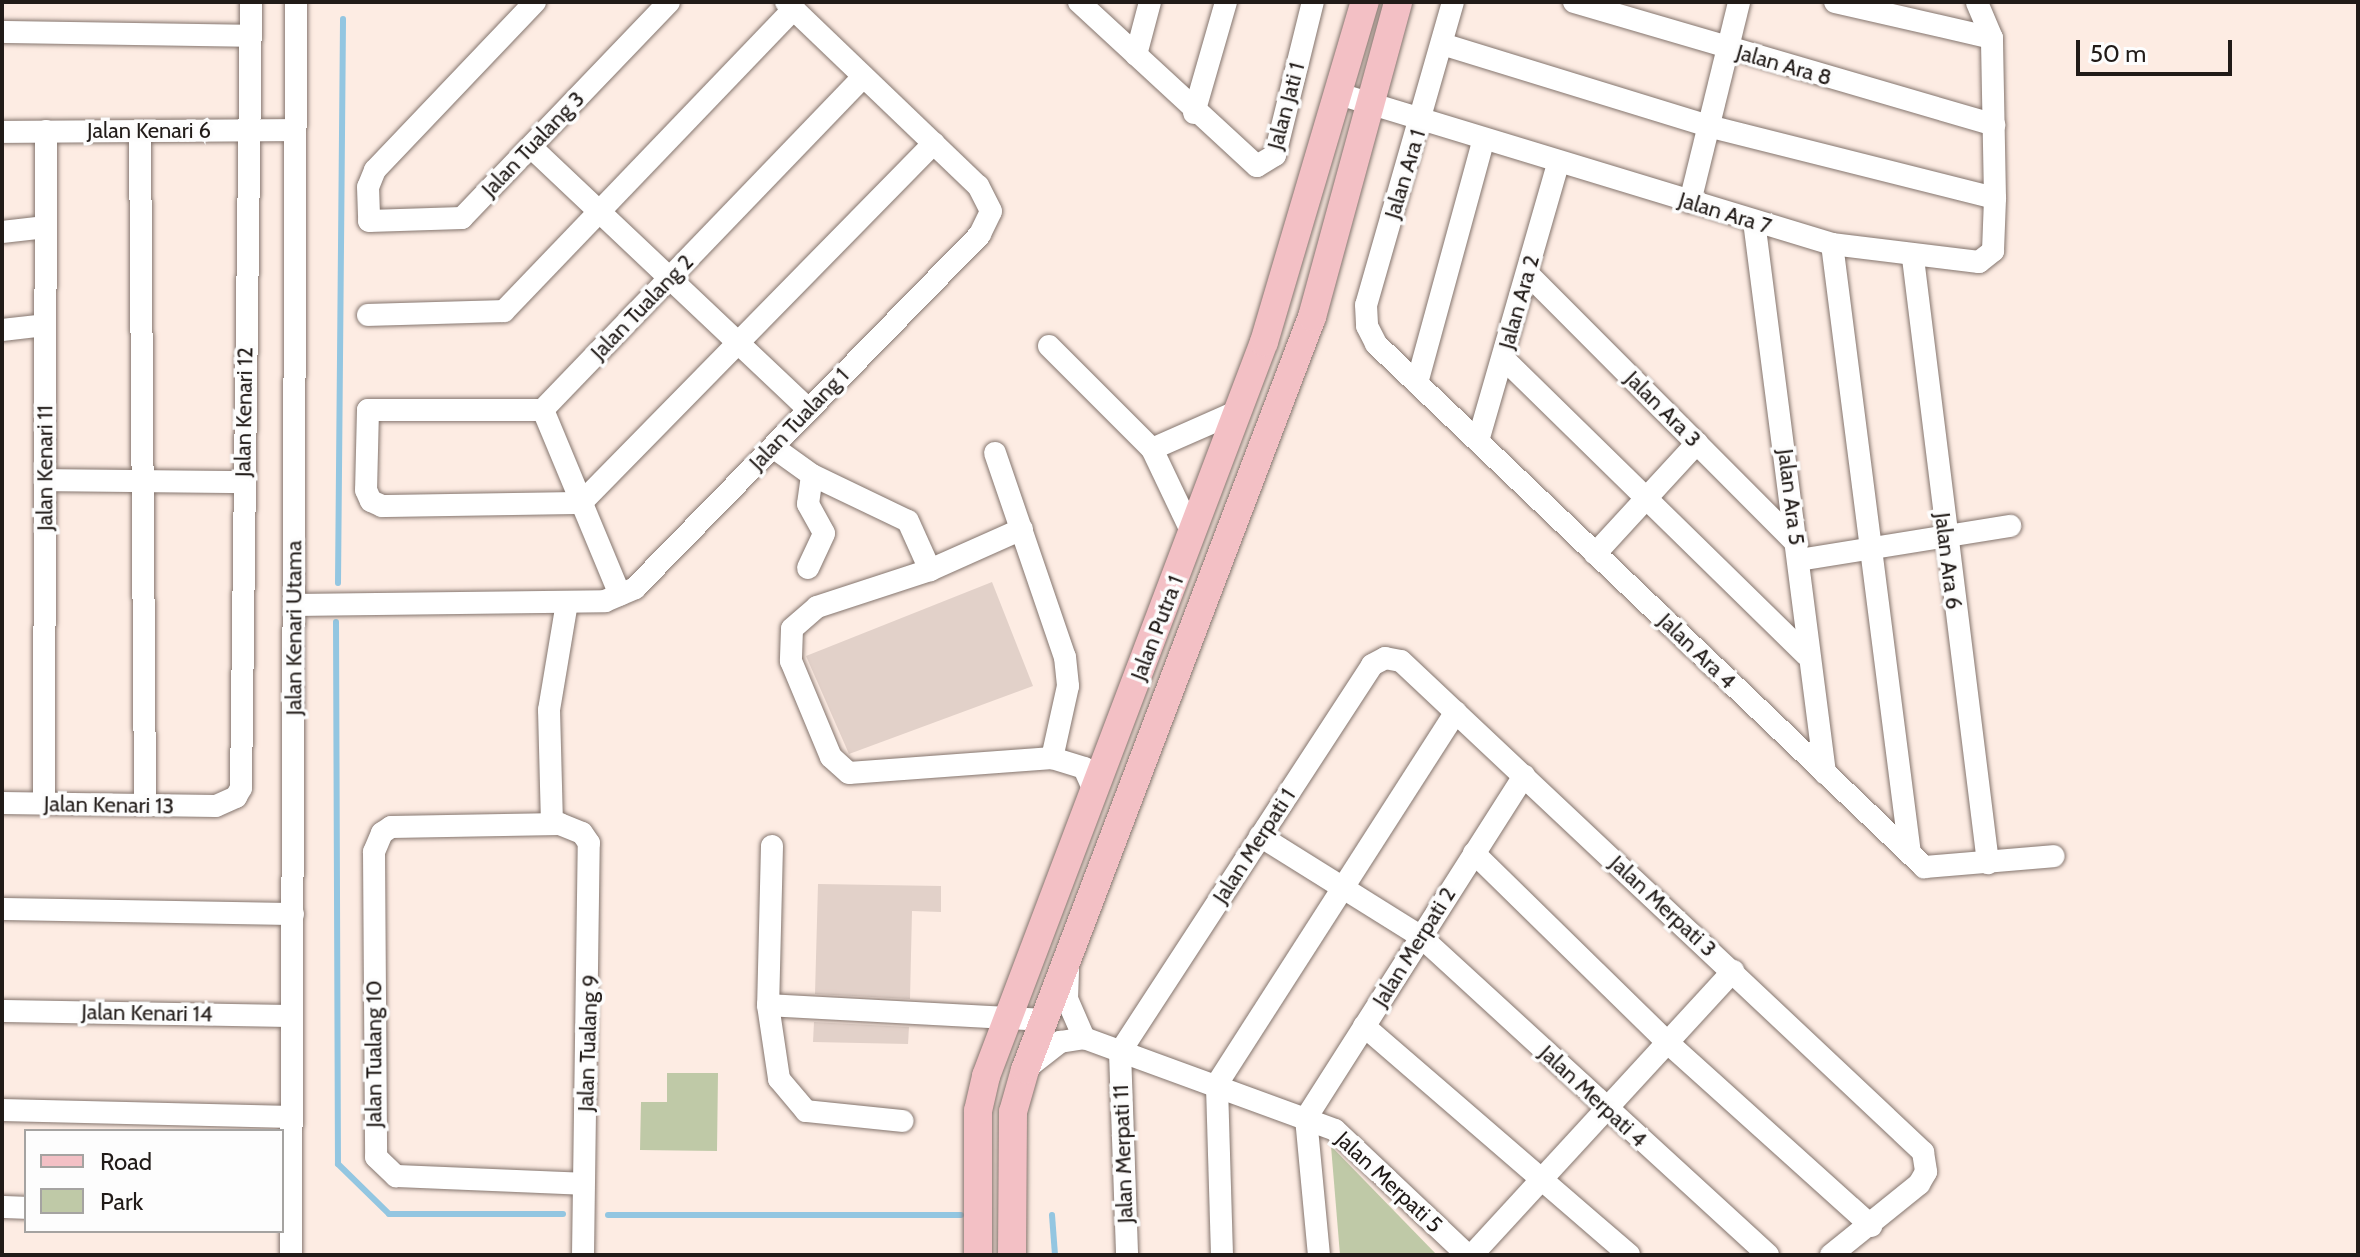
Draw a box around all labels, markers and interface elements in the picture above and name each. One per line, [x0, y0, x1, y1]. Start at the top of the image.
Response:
scale bar [2080, 24, 2236, 74]
street label: Jalan Ara 8 [1733, 39, 1835, 91]
text: 50 m [2090, 39, 2146, 68]
street label: Jalan Jati 1 [1262, 60, 1310, 152]
street label: Jalan Tualang 3 [476, 86, 590, 202]
street label: Jalan Kenari 6 [87, 118, 211, 144]
street label: Jalan Ara 1 [1379, 126, 1431, 222]
street label: Jalan Ara 7 [1675, 186, 1775, 240]
street label: Jalan Tualang 2 [585, 249, 699, 365]
street label: Jalan Ara 2 [1493, 252, 1545, 352]
street label: Jalan Kenari 12 [230, 347, 258, 477]
street label: Jalan Tualang 1 [744, 362, 854, 476]
street label: Jalan Ara 3 [1619, 365, 1707, 453]
street label: Jalan Kenari 11 [32, 405, 58, 531]
street label: Jalan Ara 5 [1772, 447, 1810, 547]
street label: Jalan Ara 6 [1929, 511, 1967, 611]
street label: Jalan Kenari Utama [281, 541, 307, 715]
street label: Jalan Putra 1 [1125, 572, 1189, 684]
street label: Jalan Ara 4 [1653, 608, 1741, 694]
street label: Jalan Merpati 1 [1207, 784, 1301, 908]
street label: Jalan Kenari 13 [44, 791, 174, 819]
street label: Jalan Merpati 3 [1604, 850, 1722, 962]
street label: Jalan Merpati 2 [1367, 882, 1461, 1012]
street label: Jalan Tualang 9 [572, 974, 604, 1112]
street label: Jalan Tualang 10 [361, 980, 387, 1128]
street label: Jalan Kenari 14 [81, 999, 213, 1027]
street label: Jalan Merpati 4 [1534, 1040, 1652, 1152]
street label: Jalan Merpati 11 [1107, 1084, 1139, 1224]
street label: Jalan Merpati 5 [1330, 1126, 1448, 1238]
legend [24, 1129, 284, 1233]
text: Road [100, 1147, 152, 1176]
text: Park [100, 1187, 143, 1216]

